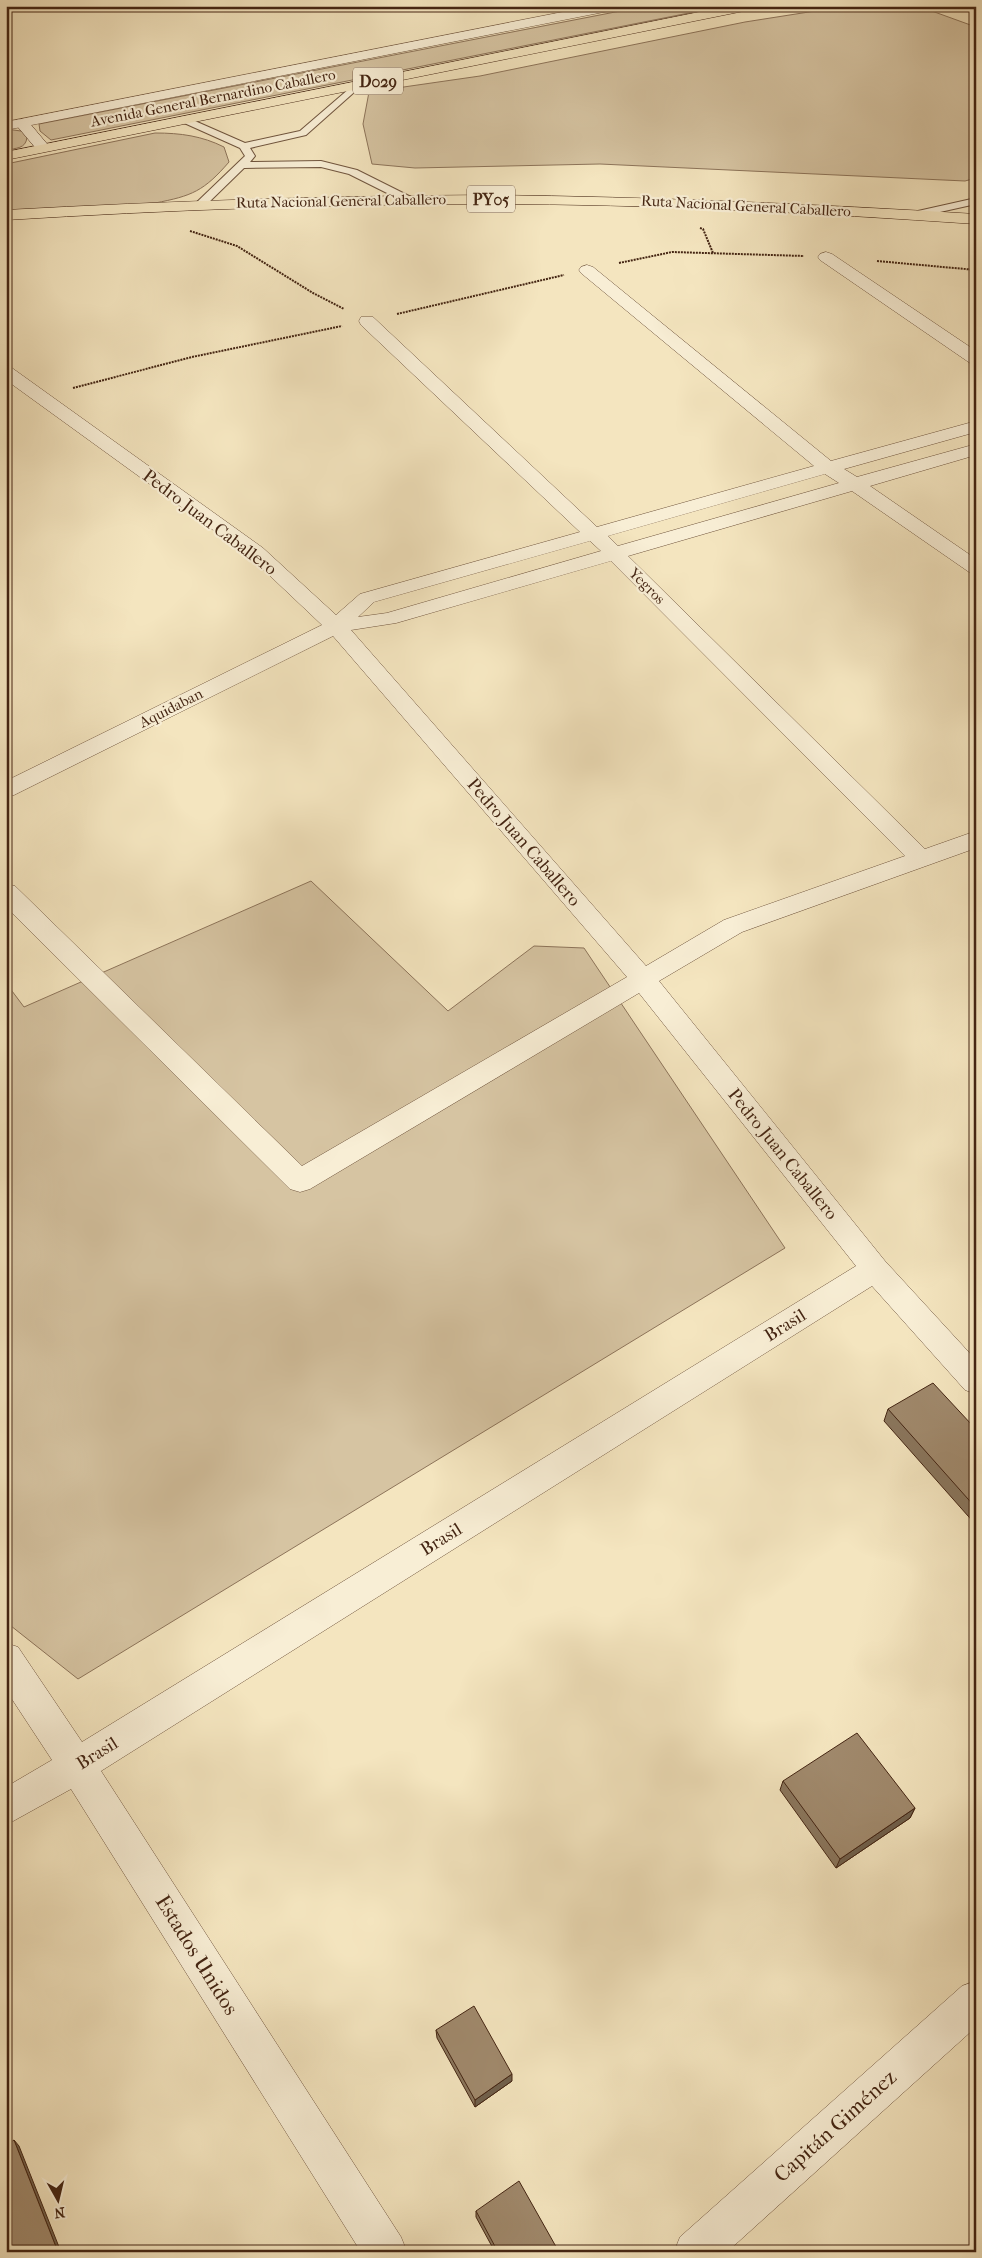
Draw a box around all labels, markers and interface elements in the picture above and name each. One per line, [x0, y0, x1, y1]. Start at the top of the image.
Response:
street label: Avenida General Bernardino Caballero [88, 65, 337, 131]
road number: D029 [353, 68, 403, 94]
road number: PY05 [467, 185, 515, 212]
street label: Ruta Nacional General Caballero [236, 190, 447, 212]
street label: Ruta Nacional General Caballero [641, 192, 852, 221]
street label: Pedro Juan Caballero [138, 465, 281, 580]
street label: Yegros [624, 563, 669, 608]
street label: Aquidaban [135, 684, 206, 732]
street label: Pedro Juan Caballero [462, 774, 585, 911]
street label: Pedro Juan Caballero [723, 1085, 842, 1224]
street label: Brasil [761, 1305, 810, 1346]
street label: Brasil [417, 1519, 466, 1560]
street label: Brasil [73, 1733, 122, 1774]
street label: Estados Unidos [151, 1891, 243, 2019]
street label: Capitán Giménez [769, 2065, 901, 2187]
north arrow [32, 2176, 82, 2226]
text: N [53, 2203, 66, 2222]

